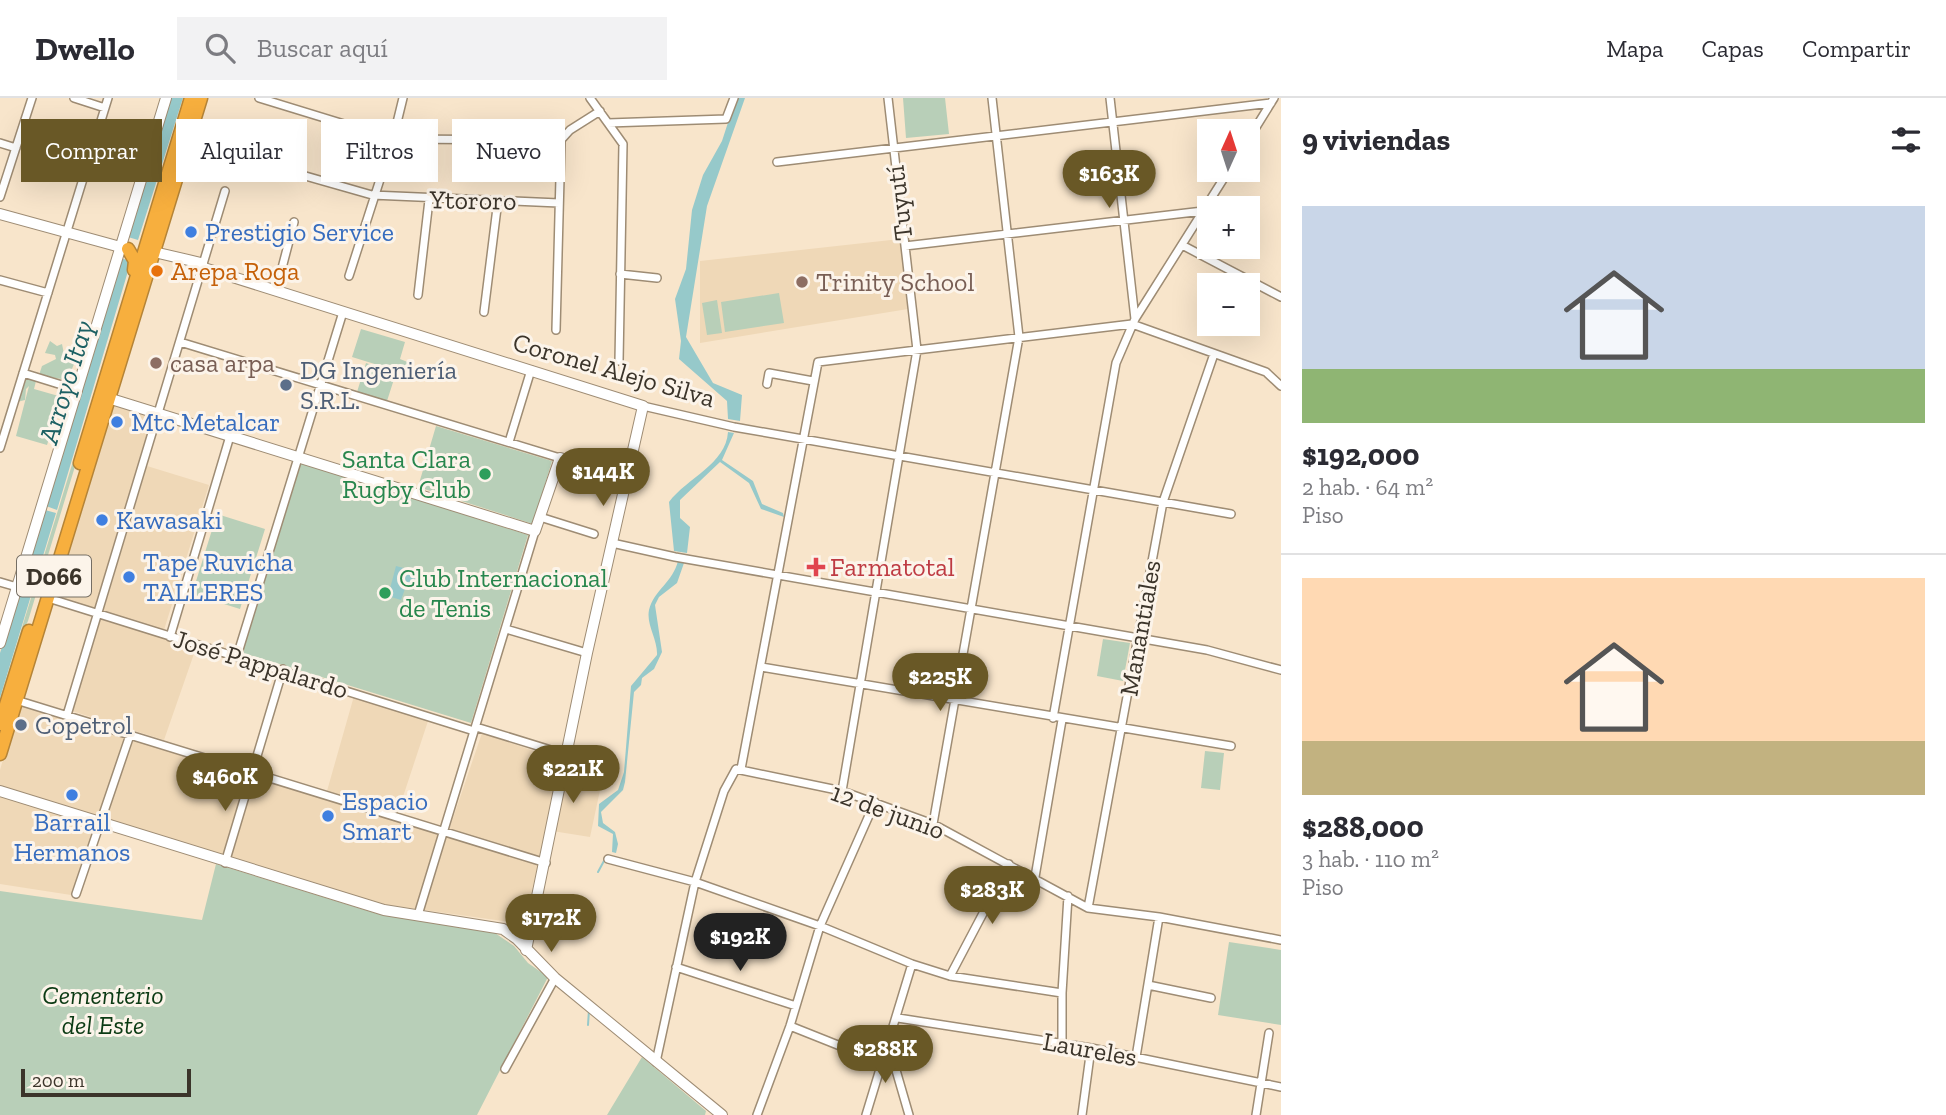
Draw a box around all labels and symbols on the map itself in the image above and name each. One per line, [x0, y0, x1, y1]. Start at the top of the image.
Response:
north arrow [1197, 119, 1260, 182]
pin: $163K [1060, 150, 1158, 210]
street label: Tuyutí [879, 164, 919, 242]
street label: Ytororo [428, 183, 517, 217]
place label: Prestigio Service [205, 216, 394, 248]
marker: Prestigio Service [183, 224, 199, 240]
place label: Arepa Roga [171, 255, 300, 287]
marker: Arepa Roga [149, 263, 165, 279]
place label: Trinity School [816, 266, 974, 298]
marker: Trinity School [794, 274, 810, 290]
water label: Arroyo Itay [31, 316, 100, 449]
street label: Coronel Alejo Silva [509, 326, 719, 414]
place label: casa arpa [170, 347, 275, 379]
place label: DG Ingeniería S.R.L. [300, 354, 458, 416]
marker: casa arpa [148, 355, 164, 371]
marker: DG Ingeniería S.R.L. [278, 377, 294, 393]
place label: Mtc Metalcar [131, 406, 280, 438]
marker: Mtc Metalcar [109, 414, 125, 430]
place label: Santa Clara Rugby Club [342, 443, 471, 505]
pin: $144K [554, 448, 652, 508]
marker: Santa Clara Rugby Club [477, 466, 493, 482]
place label: Kawasaki [116, 504, 222, 536]
marker: Kawasaki [94, 512, 110, 528]
place label: Tape Ruvicha TALLERES [143, 546, 294, 608]
place label: Farmatotal [830, 551, 955, 583]
road number: D066 [17, 556, 91, 597]
street label: Manantiales [1112, 557, 1168, 699]
marker: Farmatotal [808, 559, 824, 575]
place label: Club Internacional de Tenis [399, 562, 608, 624]
marker: Tape Ruvicha TALLERES [121, 569, 137, 585]
marker: Club Internacional de Tenis [377, 585, 393, 601]
street label: José Pappalardo [170, 622, 352, 706]
pin: $225K [891, 654, 989, 713]
place label: Copetrol [35, 709, 133, 741]
marker: Copetrol [13, 717, 29, 733]
pin: $221K [524, 746, 622, 805]
pin: $460K [176, 754, 274, 813]
street label: 12 de junio [827, 776, 949, 846]
place label: Espacio Smart [342, 785, 428, 847]
marker: Barrail Hermanos [64, 787, 80, 803]
place label: Barrail Hermanos [14, 806, 130, 868]
marker: Espacio Smart [320, 808, 336, 824]
pin: $283K [943, 866, 1041, 926]
pin: $172K [502, 894, 600, 954]
pin: $192K [691, 914, 789, 973]
park label: Cementerio del Este [42, 979, 164, 1041]
street label: Laureles [1040, 1025, 1140, 1073]
pin: $288K [836, 1026, 934, 1085]
scale bar [21, 1066, 191, 1098]

